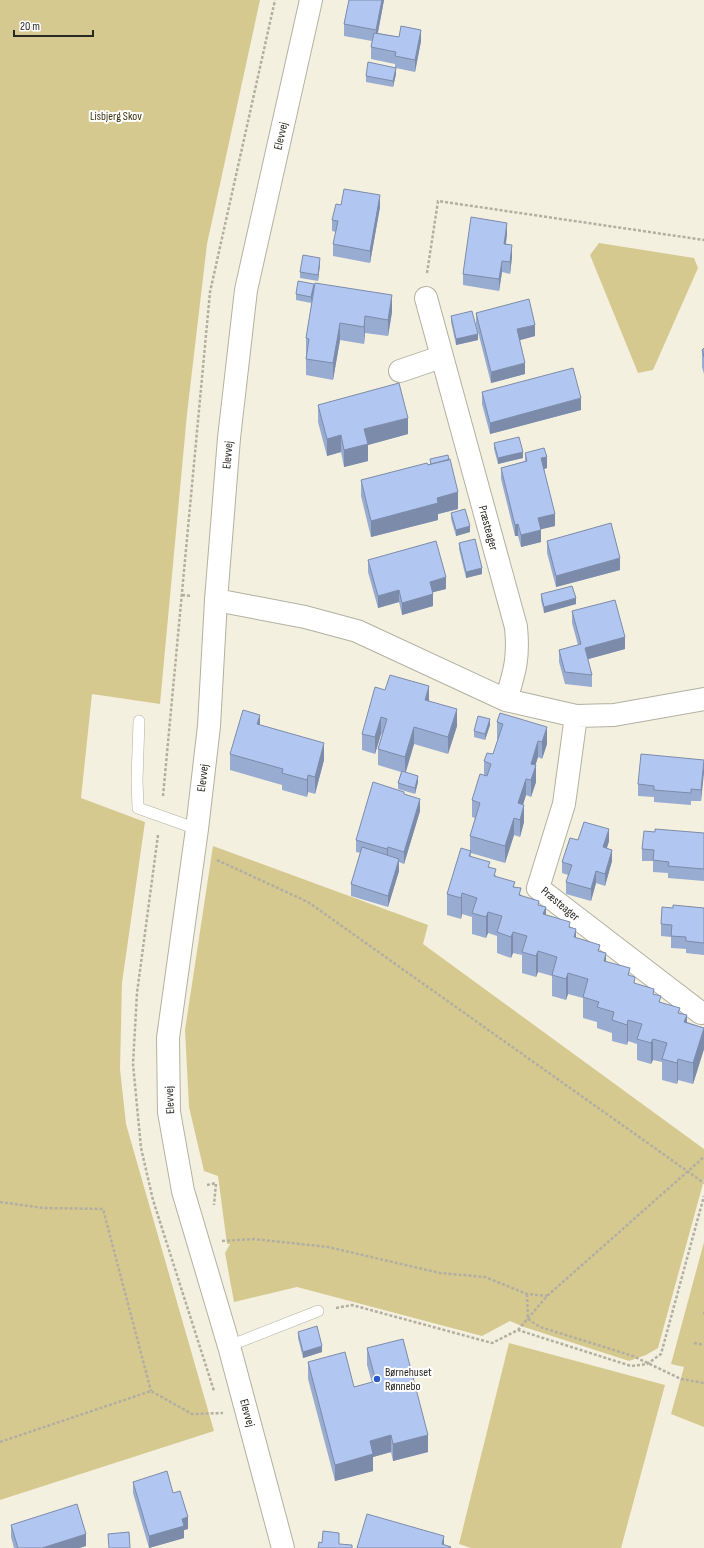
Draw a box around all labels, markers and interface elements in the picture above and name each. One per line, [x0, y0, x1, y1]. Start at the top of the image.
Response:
scale bar [14, 12, 93, 38]
text: 20 m [20, 19, 40, 34]
park label: Lisbjerg Skov [90, 109, 142, 124]
street label: Elevvej [271, 121, 291, 151]
street label: Elevvej [219, 440, 237, 470]
street label: Præsteager [475, 504, 501, 553]
street label: Elevvej [194, 763, 212, 793]
street label: Præsteager [538, 884, 583, 925]
street label: Elevvej [162, 1086, 178, 1114]
place label: Børnehuset Rønnebo [385, 1365, 432, 1394]
marker: Børnehuset Rønnebo [372, 1374, 382, 1384]
street label: Elevvej [236, 1397, 258, 1429]

